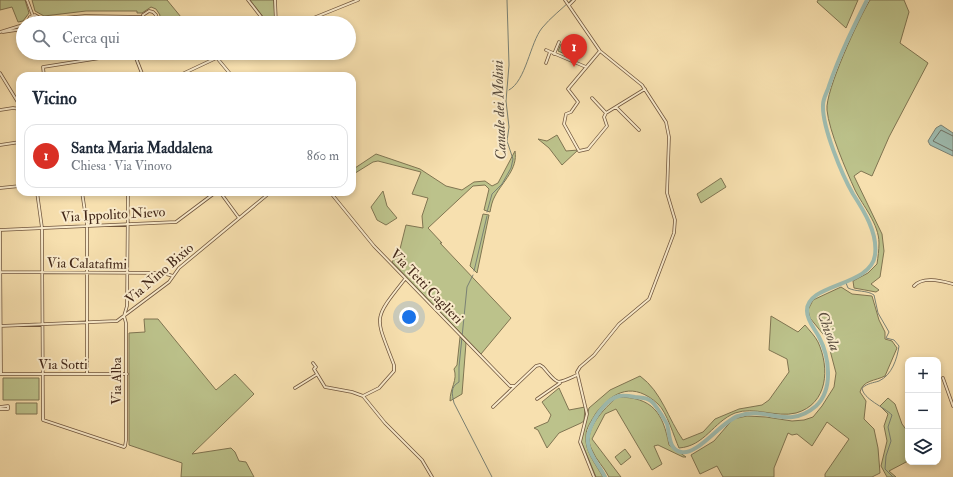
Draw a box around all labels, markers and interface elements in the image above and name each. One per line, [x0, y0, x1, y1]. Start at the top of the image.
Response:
search box [16, 16, 356, 60]
icon: search [30, 27, 52, 49]
text: Cerca qui [62, 29, 120, 48]
pin: 1 [561, 34, 587, 67]
water label: Canale dei Molini [488, 60, 511, 160]
text: Vicino [32, 88, 77, 109]
text: Santa Maria Maddalena [71, 139, 212, 158]
text: 1 [44, 148, 48, 164]
text: 860 m [307, 148, 339, 164]
text: Chiesa · Via Vinovo [71, 158, 172, 174]
street label: Via Ippolito Nievo [60, 203, 166, 227]
street label: Via Nino Bixio [122, 239, 197, 308]
street label: Via Tetti Caglieri [387, 245, 467, 327]
street label: Via Calatafimi [47, 254, 127, 273]
your location [399, 307, 419, 327]
water label: Chisola [813, 309, 844, 354]
street label: Via Sotti [38, 356, 88, 373]
street label: Via Alba [108, 357, 125, 405]
map controls [905, 357, 941, 465]
button: + [905, 357, 941, 393]
button: − [905, 393, 941, 429]
button: layers [905, 429, 941, 465]

